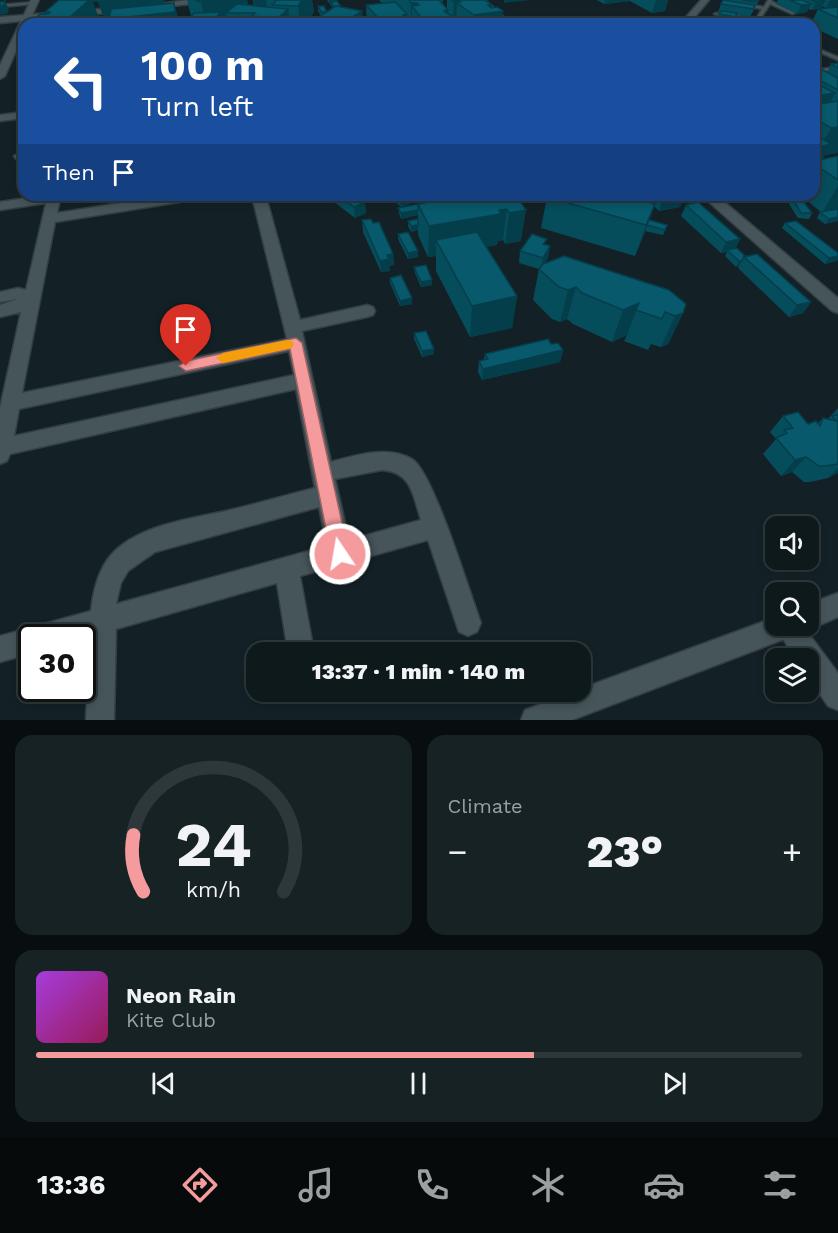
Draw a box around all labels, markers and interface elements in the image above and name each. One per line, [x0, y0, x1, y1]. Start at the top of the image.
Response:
text: 100 m [141, 41, 265, 90]
icon: left [42, 42, 120, 120]
text: Turn left [141, 91, 253, 123]
icon: arrive [107, 156, 140, 189]
text: Then [42, 160, 95, 185]
pin [160, 304, 211, 366]
icon: arrive [169, 313, 202, 346]
map controls [765, 516, 819, 702]
button: sound [765, 516, 819, 570]
position arrow [308, 522, 372, 586]
button: search [765, 582, 819, 636]
speed limit sign: 30 [18, 624, 96, 702]
button: layers [765, 648, 819, 702]
text: 13:37 · 1 min · 140 m [312, 659, 525, 684]
text: Climate [448, 794, 523, 818]
text: 24 [175, 808, 252, 881]
text: 23° [586, 825, 663, 878]
text: − [448, 832, 467, 871]
text: + [782, 832, 802, 871]
text: km/h [186, 877, 241, 902]
text: Neon Rain [126, 983, 236, 1008]
text: Kite Club [126, 1008, 216, 1032]
icon: previous [147, 1067, 180, 1100]
icon: pause [402, 1067, 435, 1100]
icon: next [658, 1067, 691, 1100]
icon: directions [179, 1164, 221, 1206]
icon: music [295, 1164, 337, 1206]
icon: phone [411, 1164, 453, 1206]
icon: climate [527, 1164, 569, 1206]
icon: car [643, 1164, 685, 1206]
icon: filters [759, 1164, 801, 1206]
text: 13:36 [37, 1169, 105, 1201]

